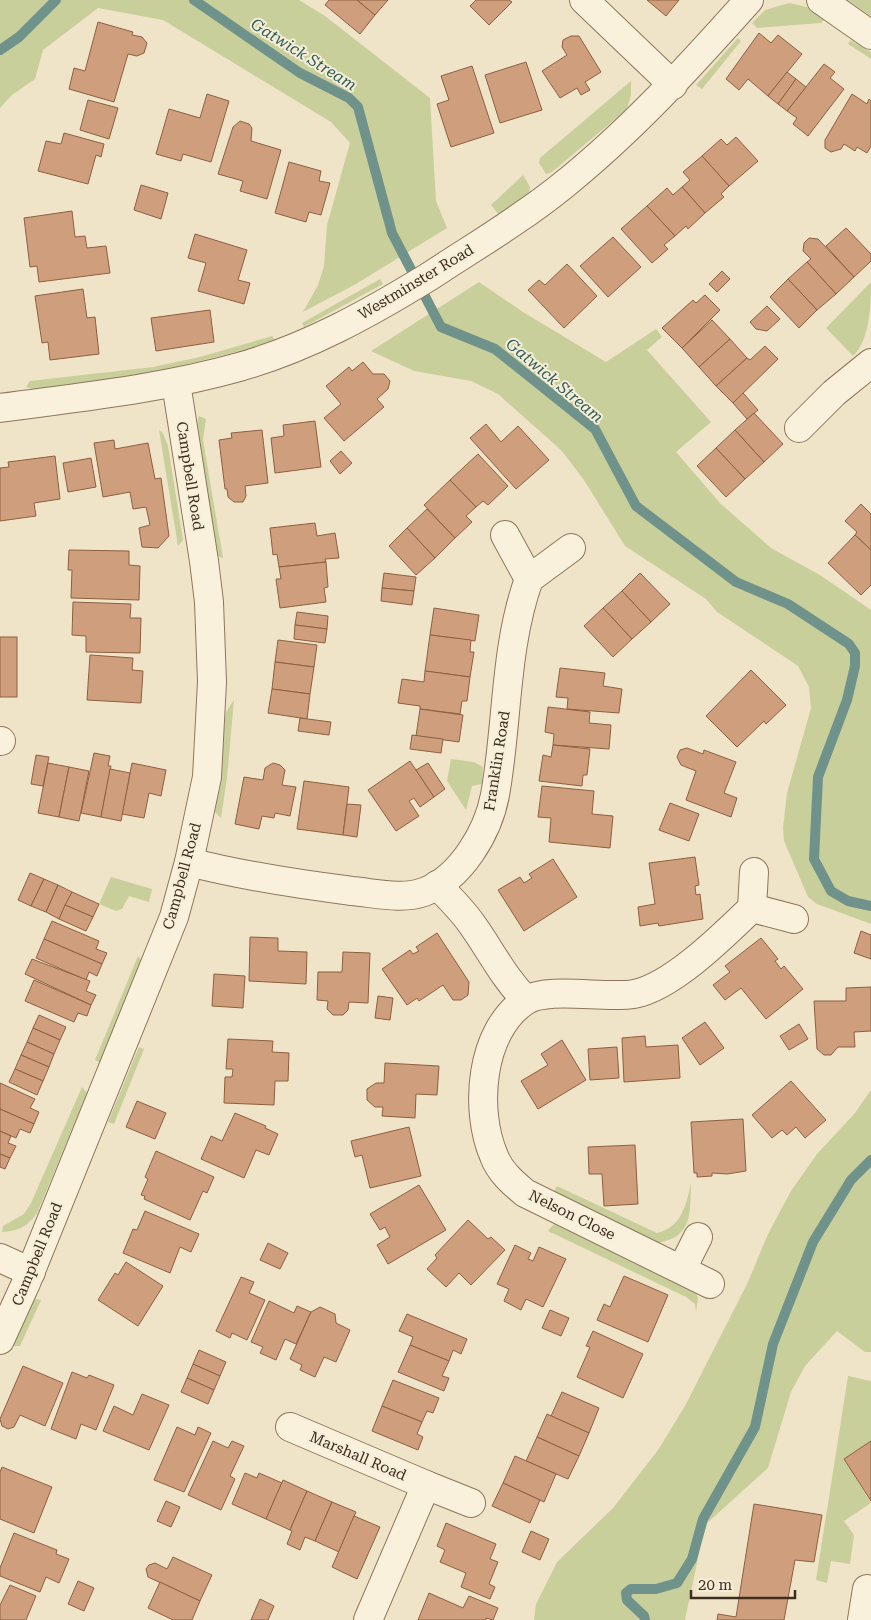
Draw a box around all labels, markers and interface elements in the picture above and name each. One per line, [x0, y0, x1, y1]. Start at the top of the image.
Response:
water label: Gatwick Stream [247, 14, 360, 95]
street label: Westminster Road [355, 240, 477, 324]
water label: Gatwick Stream [502, 334, 607, 427]
street label: Campbell Road [173, 420, 208, 532]
street label: Franklin Road [480, 709, 514, 812]
street label: Campbell Road [159, 820, 205, 931]
street label: Nelson Close [526, 1186, 618, 1244]
street label: Campbell Road [8, 1199, 66, 1308]
street label: Marshall Road [307, 1428, 409, 1485]
scale bar [691, 1568, 795, 1600]
text: 20 m [698, 1576, 733, 1594]

